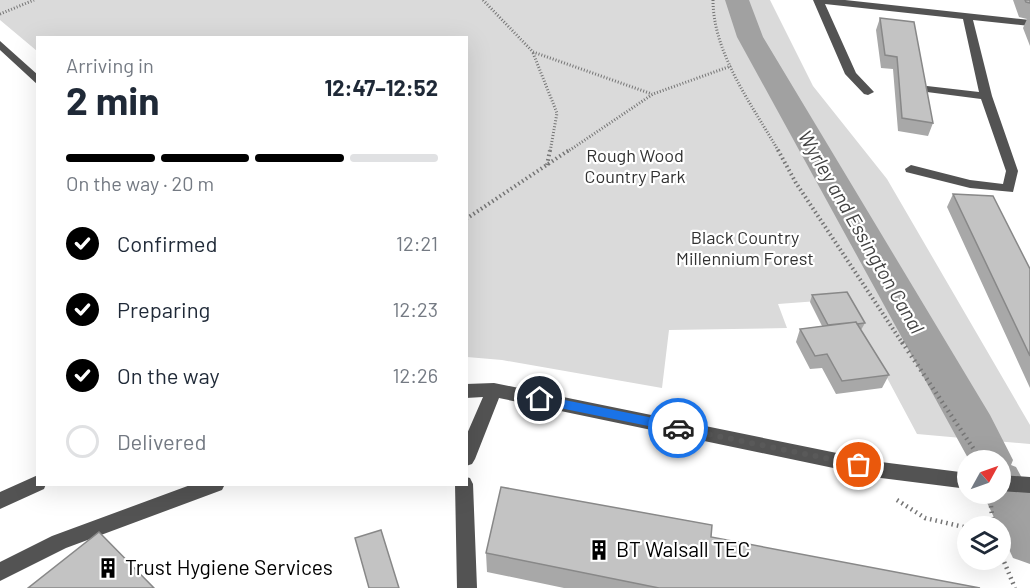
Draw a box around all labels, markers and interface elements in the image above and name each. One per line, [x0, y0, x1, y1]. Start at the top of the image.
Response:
text: Arriving in [66, 53, 154, 77]
text: 12:47–12:52 [324, 74, 438, 100]
text: 2 min [66, 76, 159, 123]
water label: Wyrley and Essington Canal [794, 126, 930, 338]
park label: Rough Wood Country Park [585, 144, 685, 187]
text: On the way · 20 m [66, 171, 214, 195]
park label: Black Country Millennium Forest [676, 226, 814, 269]
icon: check [66, 227, 99, 260]
text: Confirmed [117, 230, 217, 256]
text: 12:21 [396, 231, 438, 255]
icon: check [66, 293, 99, 326]
text: Preparing [117, 296, 210, 322]
text: 12:23 [393, 297, 438, 321]
icon: check [66, 359, 99, 392]
text: On the way [117, 362, 220, 388]
text: 12:26 [392, 363, 438, 387]
pin [514, 373, 565, 424]
icon: home [523, 382, 556, 415]
courier [648, 398, 708, 458]
icon: car [662, 412, 695, 445]
text: Delivered [117, 428, 206, 454]
pin [833, 439, 884, 490]
icon: bag [842, 448, 875, 481]
north arrow [957, 450, 1011, 504]
map controls [957, 450, 1011, 570]
button: layers [957, 516, 1011, 570]
place label: BT Walsall TEC [616, 536, 750, 561]
building icon: BT Walsall TEC [587, 538, 611, 562]
place label: Trust Hygiene Services [125, 554, 333, 579]
building icon: Trust Hygiene Services [96, 556, 120, 580]

